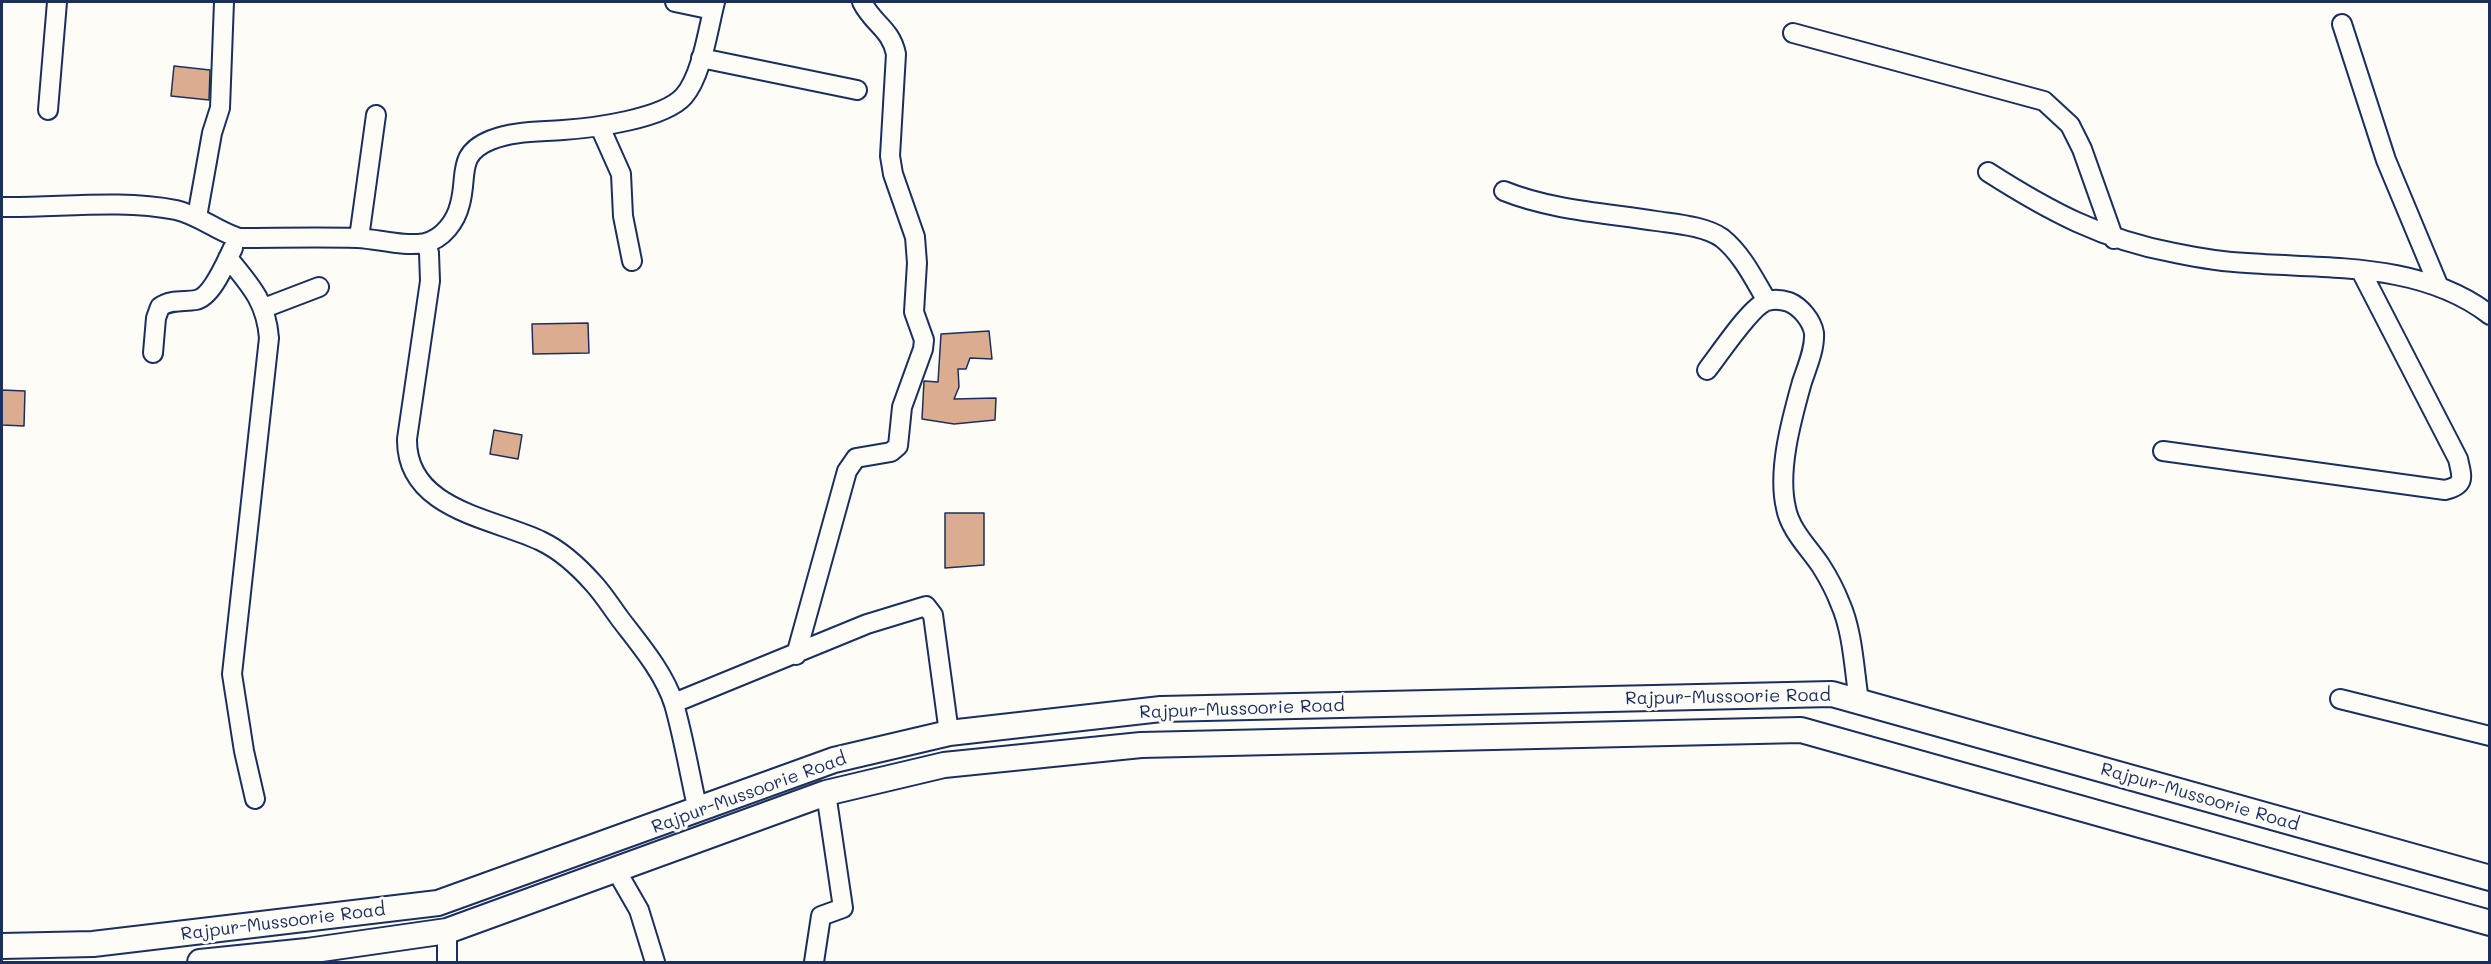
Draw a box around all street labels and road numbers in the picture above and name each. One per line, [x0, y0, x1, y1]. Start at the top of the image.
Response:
street label: Rajpur-Mussoorie Road [1625, 684, 1831, 710]
street label: Rajpur-Mussoorie Road [1139, 695, 1345, 723]
street label: Rajpur-Mussoorie Road [649, 748, 849, 838]
street label: Rajpur-Mussoorie Road [2098, 758, 2302, 836]
street label: Rajpur-Mussoorie Road [180, 899, 386, 945]

